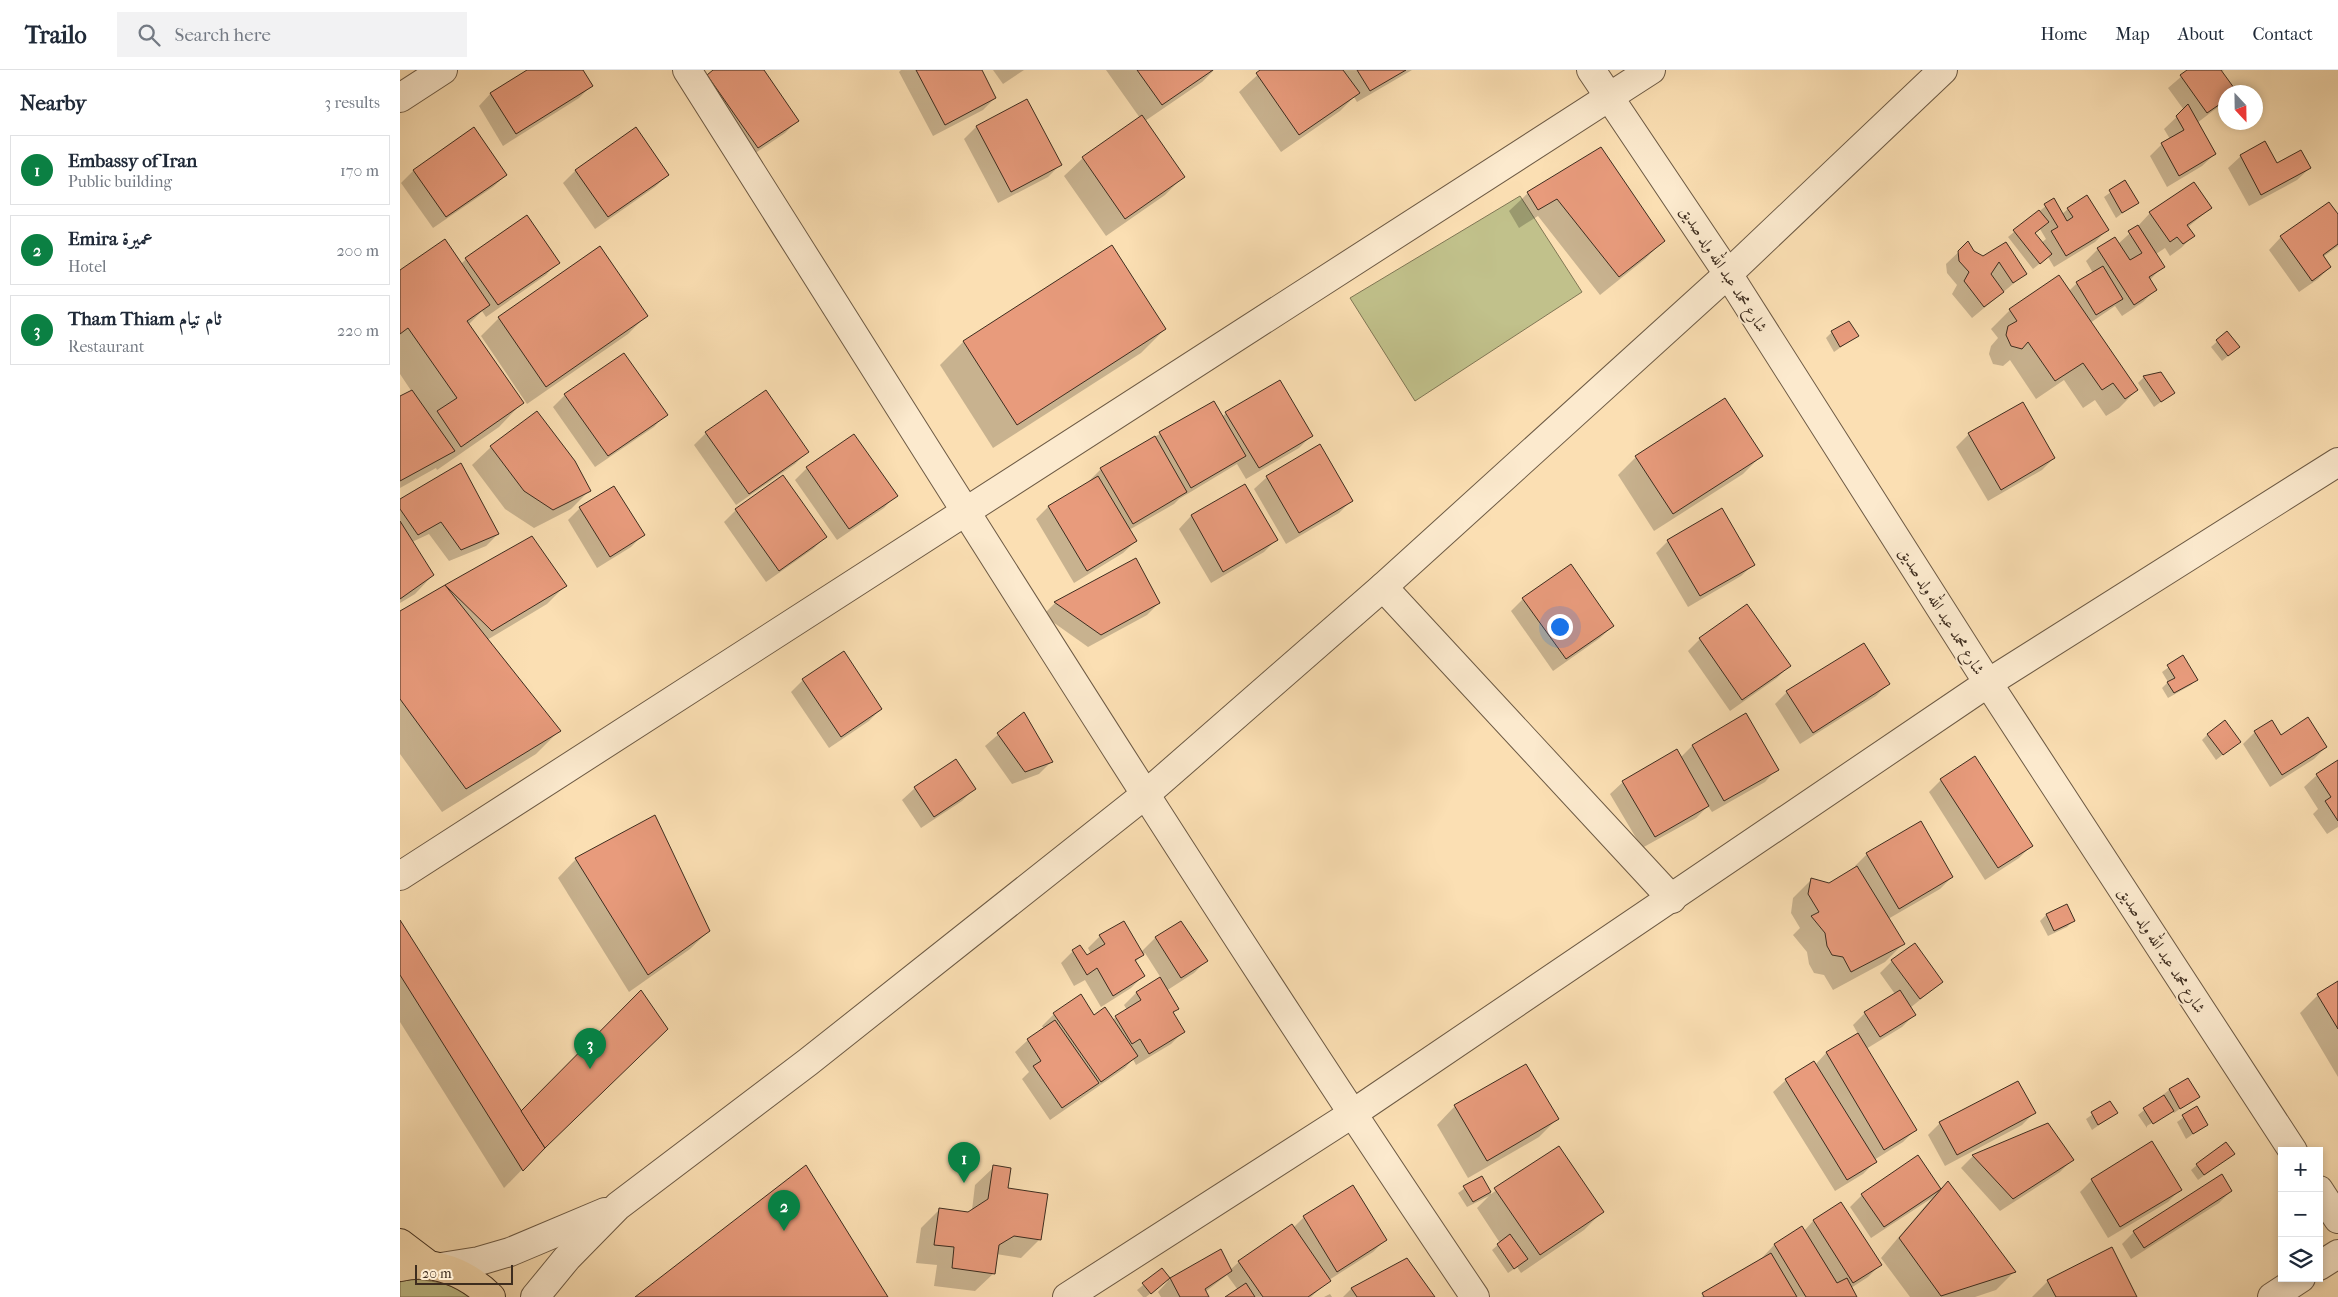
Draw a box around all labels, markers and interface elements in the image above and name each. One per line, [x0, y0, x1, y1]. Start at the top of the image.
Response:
search box [117, 12, 467, 57]
text: Trailo [25, 21, 87, 49]
icon: search [135, 21, 163, 49]
text: Search here [175, 24, 271, 46]
text: Home [2040, 24, 2087, 45]
text: Map [2115, 24, 2150, 45]
text: About [2178, 24, 2224, 45]
text: Contact [2252, 24, 2313, 45]
north arrow [2218, 85, 2263, 130]
text: Nearby [20, 91, 86, 115]
text: 3 results [324, 93, 380, 112]
text: Embassy of Iran [68, 150, 197, 172]
text: 1 [34, 161, 40, 180]
text: 170 m [340, 161, 379, 180]
text: Public building [68, 172, 172, 191]
street label: شارع محمد عبد الله ولد صديق [1673, 201, 1774, 338]
text: Emira عميرة [68, 228, 153, 250]
text: 2 [33, 241, 41, 260]
text: 200 m [336, 241, 379, 260]
text: Hotel [68, 257, 106, 276]
text: Tham Thiam ثام تيام [68, 308, 222, 330]
text: 3 [34, 321, 40, 340]
text: 220 m [337, 321, 379, 340]
text: Restaurant [68, 337, 144, 356]
street label: شارع محمد عبد الله ولد صديق [1892, 542, 1991, 680]
your location [1547, 614, 1573, 640]
street label: شارع محمد عبد الله ولد صديق [2111, 882, 2212, 1019]
pin: 3 [574, 1028, 606, 1069]
pin: 1 [948, 1142, 980, 1183]
map controls [2278, 1147, 2323, 1282]
button: + [2278, 1147, 2323, 1192]
pin: 2 [768, 1190, 800, 1231]
button: − [2278, 1192, 2323, 1237]
button: layers [2278, 1237, 2323, 1282]
scale bar [415, 1262, 512, 1285]
text: 20 m [422, 1265, 452, 1282]

